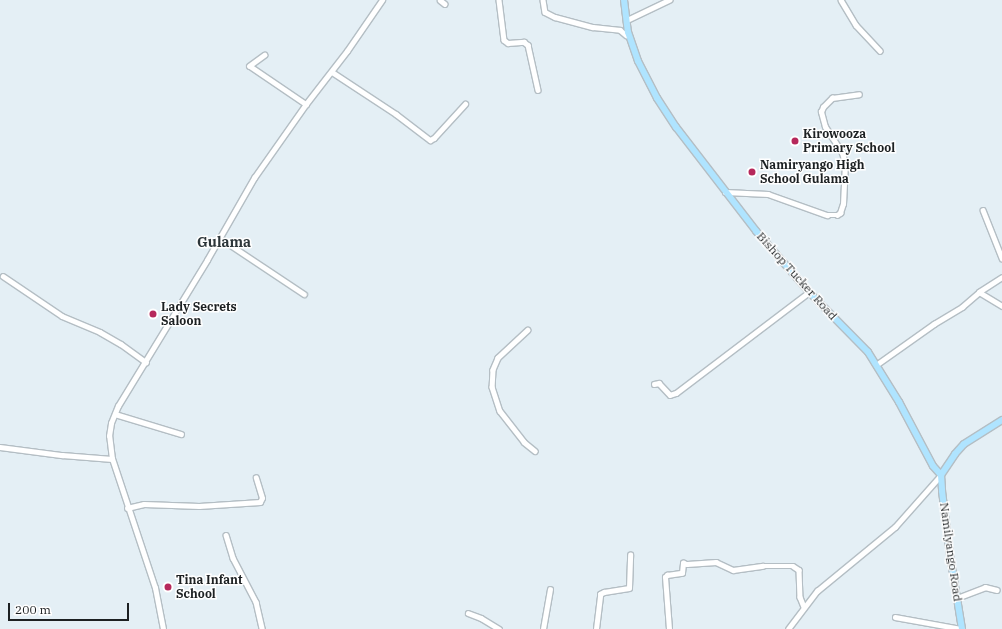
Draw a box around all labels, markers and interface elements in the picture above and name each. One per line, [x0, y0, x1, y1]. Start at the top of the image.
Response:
place label: Kirowooza Primary School [803, 127, 895, 155]
marker: Kirowooza Primary School [790, 136, 800, 146]
place label: Namiryango High School Gulama [760, 158, 865, 186]
marker: Namiryango High School Gulama [747, 167, 757, 177]
street label: Bishop Tucker Road [754, 229, 840, 323]
district label: Gulama [197, 234, 251, 250]
place label: Lady Secrets Saloon [161, 300, 237, 328]
marker: Lady Secrets Saloon [148, 309, 158, 319]
street label: Namilyango Road [937, 502, 965, 602]
place label: Tina Infant School [176, 573, 242, 601]
marker: Tina Infant School [163, 582, 173, 592]
scale bar [10, 595, 131, 621]
text: 200 m [15, 602, 51, 617]

